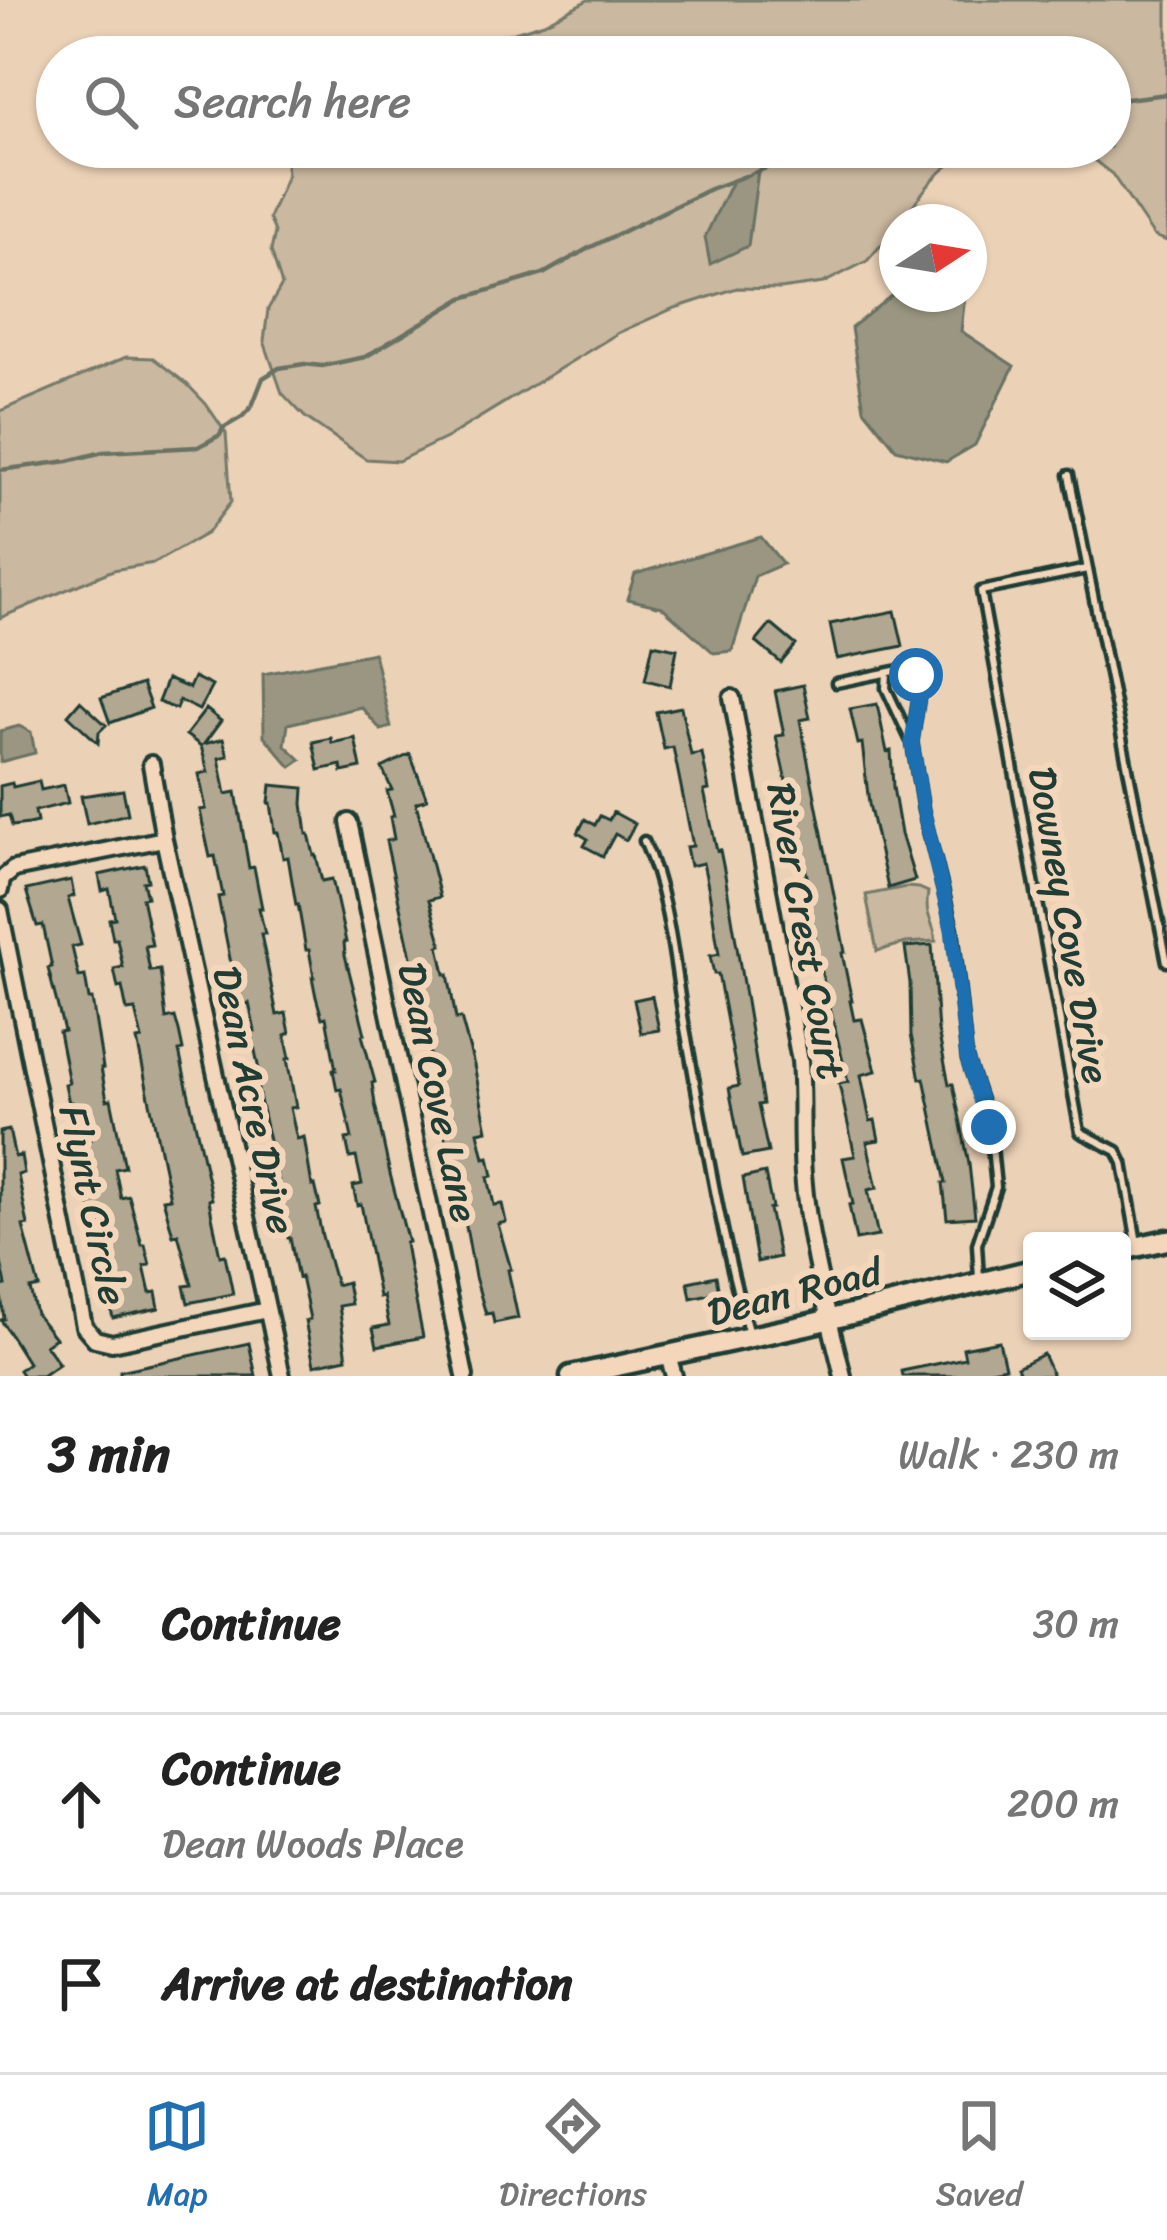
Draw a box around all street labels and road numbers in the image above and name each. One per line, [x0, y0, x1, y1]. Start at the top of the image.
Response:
street label: Downey Cove Drive [1008, 761, 1131, 1089]
street label: River Crest Court [746, 777, 867, 1085]
street label: Dean Cove Lane [377, 956, 500, 1228]
street label: Dean Acre Drive [192, 960, 317, 1240]
street label: Flynt Circle [39, 1099, 148, 1311]
street label: Dean Road [700, 1236, 891, 1346]

